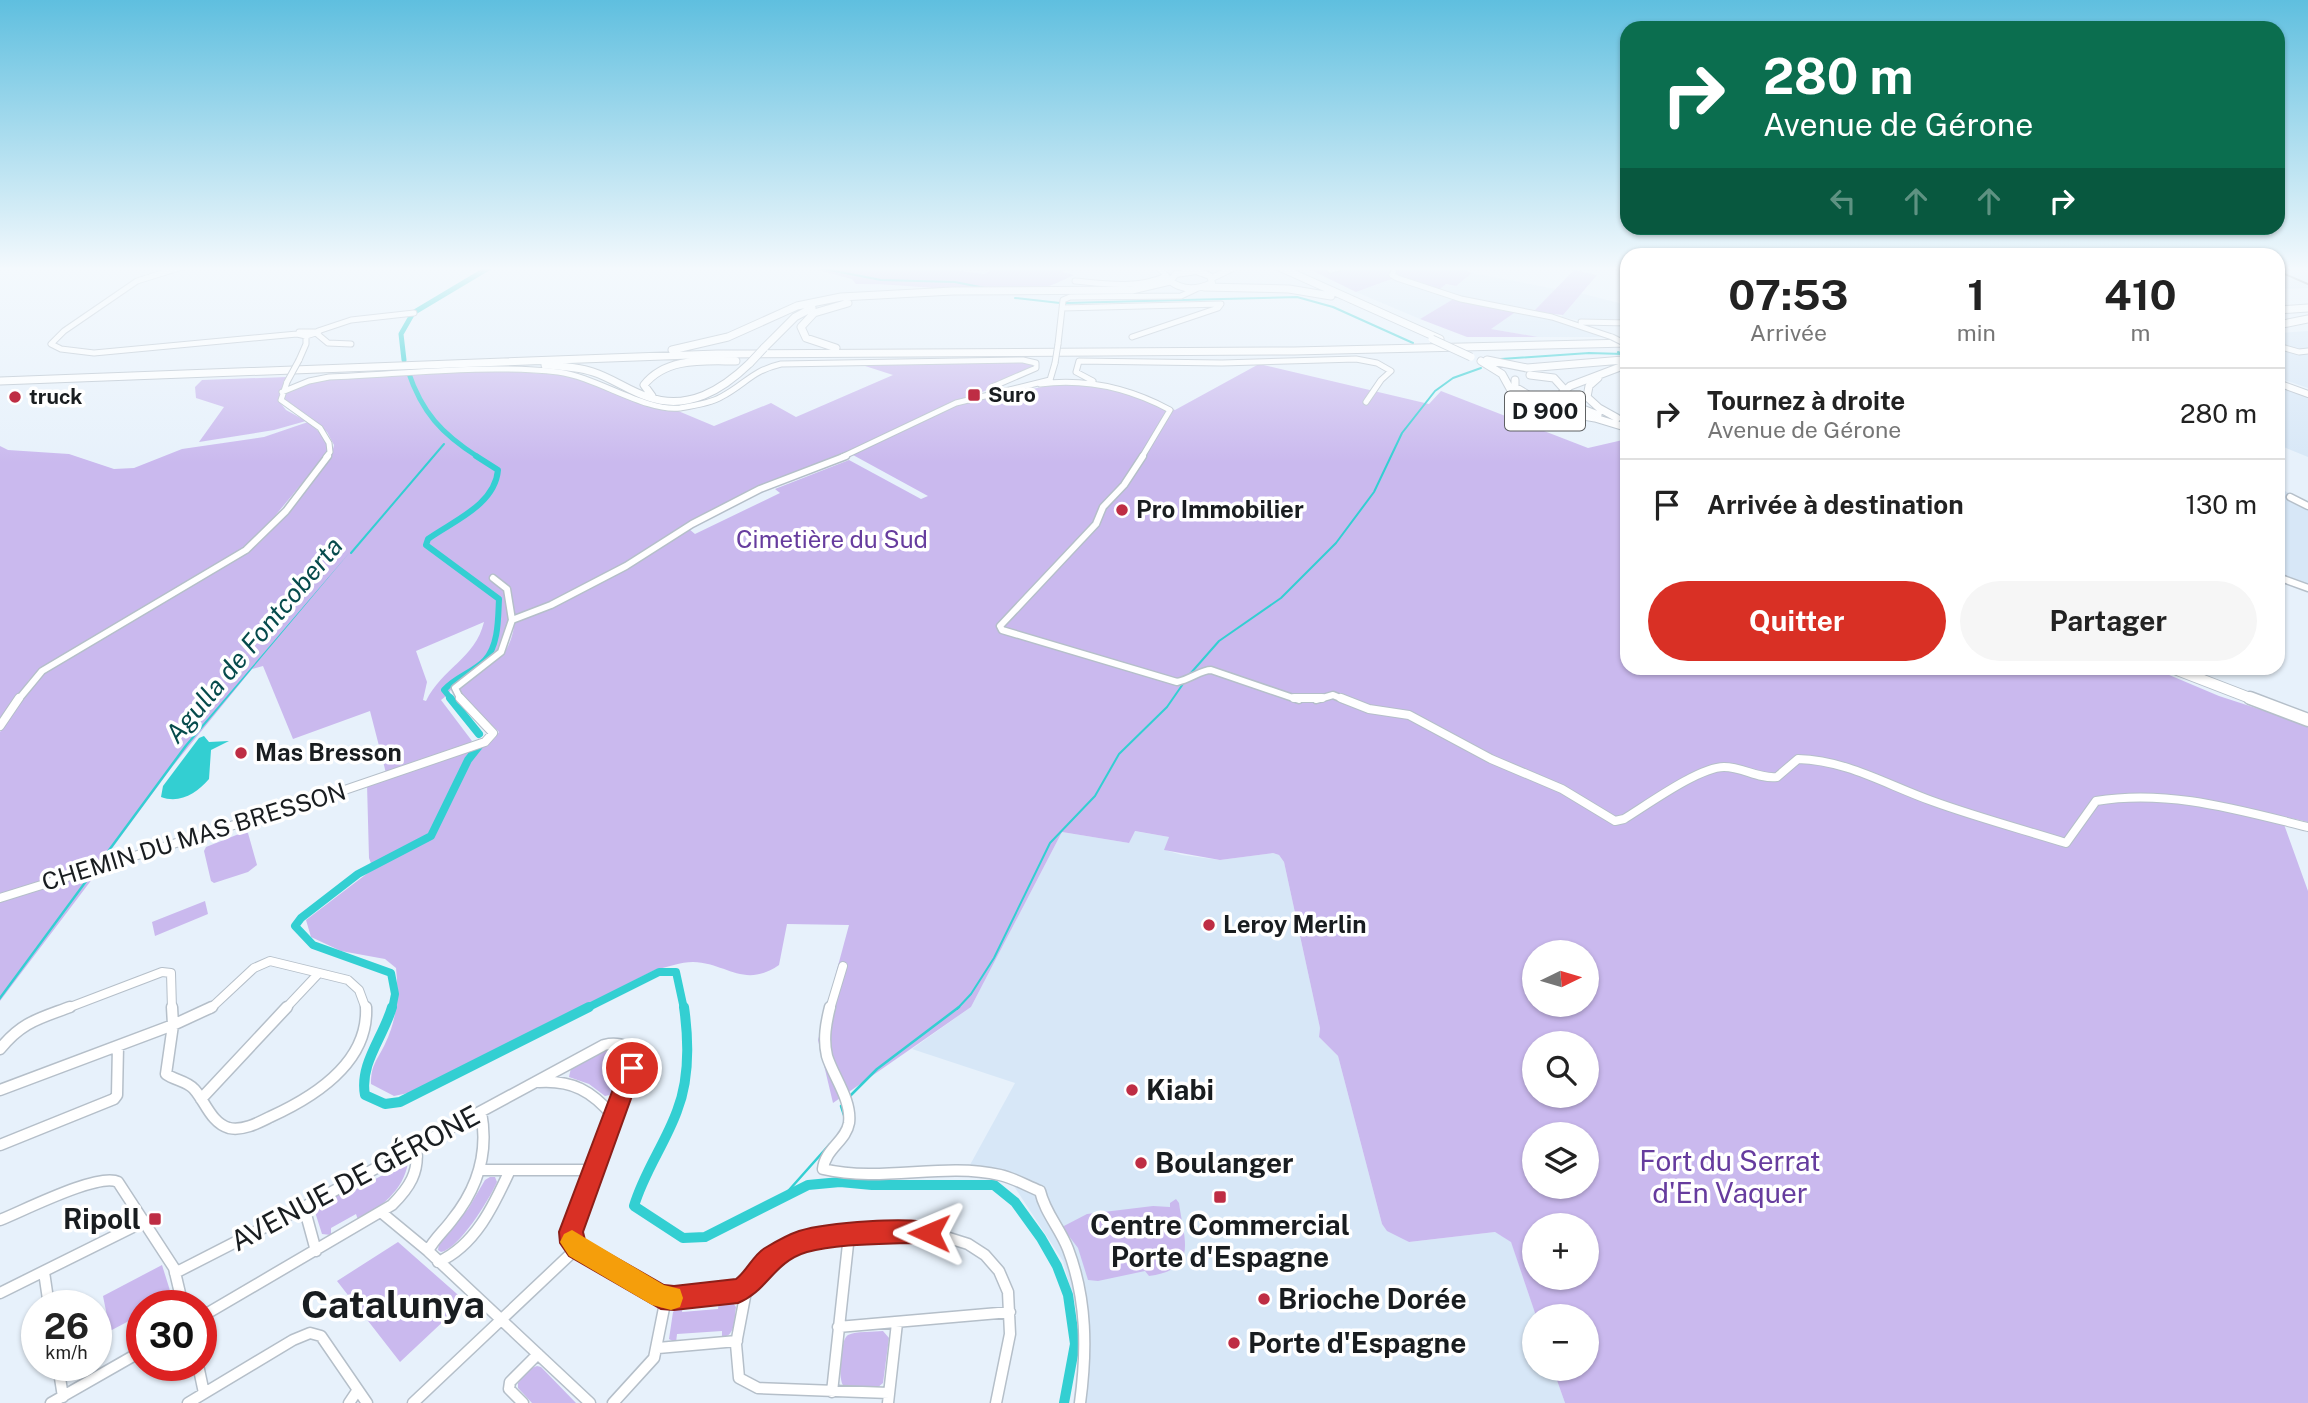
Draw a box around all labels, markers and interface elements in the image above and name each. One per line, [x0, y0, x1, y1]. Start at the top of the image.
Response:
text: 280 m [1763, 47, 1913, 105]
icon: right [1648, 49, 1739, 140]
text: Avenue de Gérone [1763, 106, 2033, 143]
icon: left [1824, 182, 1862, 220]
icon: ahead [1897, 182, 1935, 220]
icon: ahead [1970, 182, 2008, 220]
icon: right [2043, 182, 2081, 220]
text: 07:53 [1728, 270, 1849, 319]
text: 1 [1967, 270, 1985, 319]
text: 410 [2104, 270, 2177, 319]
text: Arrivée [1750, 319, 1827, 346]
text: min [1957, 319, 1996, 346]
text: m [2130, 319, 2150, 346]
place label: Suro [988, 382, 1036, 407]
place label: truck [29, 384, 82, 409]
text: Tournez à droite [1707, 385, 1905, 416]
marker: Suro [966, 387, 982, 403]
marker: truck [7, 389, 23, 405]
road number: D 900 [1505, 392, 1585, 430]
icon: right [1648, 395, 1686, 433]
text: 280 m [2180, 398, 2257, 429]
text: Avenue de Gérone [1707, 416, 1901, 443]
icon: arrive [1648, 486, 1686, 524]
text: Arrivée à destination [1707, 489, 1964, 520]
text: 130 m [2185, 489, 2257, 520]
place label: Pro Immobilier [1136, 495, 1304, 523]
marker: Pro Immobilier [1114, 502, 1130, 518]
park label: Cimetière du Sud [736, 525, 928, 553]
water label: Agulla de Fontcoberta [159, 531, 349, 749]
button: Quitter [1648, 581, 1946, 661]
button: Partager [1960, 581, 2257, 661]
place label: Mas Bresson [255, 738, 402, 766]
marker: Mas Bresson [233, 745, 249, 761]
street label: CHEMIN DU MAS BRESSON [38, 776, 349, 896]
place label: Leroy Merlin [1223, 910, 1366, 938]
marker: Leroy Merlin [1201, 917, 1217, 933]
north arrow [1522, 940, 1600, 1017]
map controls [1522, 940, 1599, 1381]
button: search [1522, 1031, 1599, 1108]
pin [602, 1038, 662, 1098]
icon: arrive [613, 1049, 651, 1087]
place label: Kiabi [1146, 1073, 1214, 1106]
marker: Kiabi [1124, 1082, 1140, 1098]
street label: AVENUE DE GÉRONE [225, 1098, 485, 1257]
button: layers [1522, 1122, 1599, 1199]
park label: Fort du Serrat d'En Vaquer [1639, 1144, 1821, 1209]
place label: Boulanger [1155, 1146, 1294, 1179]
marker: Boulanger [1133, 1155, 1149, 1171]
marker: Centre Commercial Porte d'Espagne [1212, 1189, 1228, 1205]
position arrow [892, 1196, 966, 1270]
place label: Ripoll [63, 1202, 141, 1235]
place label: Centre Commercial Porte d'Espagne [1090, 1208, 1350, 1273]
marker: Ripoll [147, 1211, 163, 1227]
button: + [1522, 1213, 1599, 1290]
district label: Catalunya [301, 1282, 485, 1327]
place label: Brioche Dorée [1278, 1282, 1467, 1315]
speed limit sign: 30 [126, 1290, 217, 1381]
marker: Brioche Dorée [1256, 1291, 1272, 1307]
button: − [1522, 1304, 1599, 1381]
text: 26 [44, 1306, 89, 1347]
place label: Porte d'Espagne [1248, 1326, 1466, 1359]
marker: Porte d'Espagne [1226, 1335, 1242, 1351]
text: km/h [45, 1342, 88, 1363]

